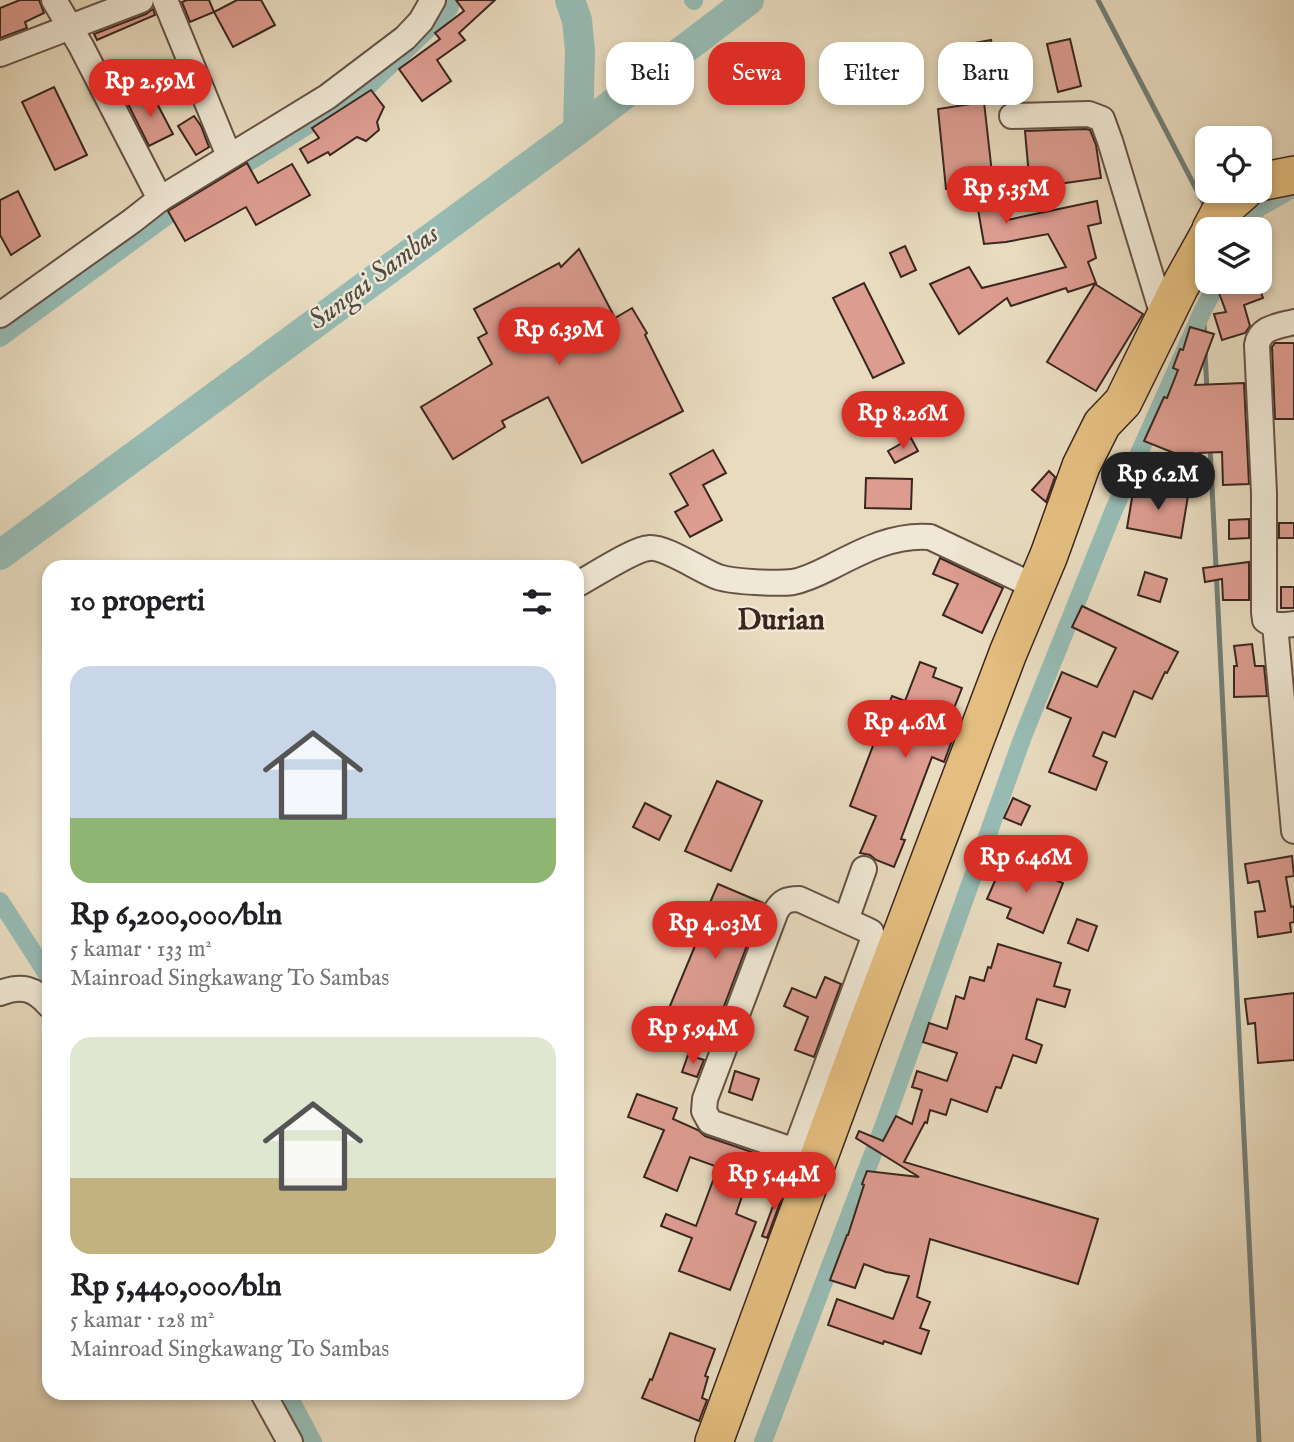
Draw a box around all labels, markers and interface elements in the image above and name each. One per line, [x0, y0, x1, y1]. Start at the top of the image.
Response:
chip: Beli [606, 42, 694, 105]
chip: Sewa [708, 42, 805, 105]
chip: Filter [819, 42, 924, 105]
chip: Baru [938, 42, 1033, 105]
pin: Rp 2.59M [78, 60, 222, 119]
text: Rp 2.59M [105, 67, 195, 96]
map controls [1195, 126, 1272, 294]
button: locate [1195, 126, 1272, 203]
pin: Rp 5.35M [934, 166, 1078, 226]
text: Rp 5.35M [963, 174, 1049, 203]
water label: Sungai Sambas [302, 217, 447, 339]
button: layers [1195, 217, 1272, 294]
pin: Rp 6.39M [487, 308, 631, 367]
text: Rp 6.39M [514, 315, 604, 344]
pin: Rp 8.26M [831, 392, 975, 451]
text: Rp 8.26M [858, 399, 948, 428]
pin: Rp 6.2M [1093, 452, 1223, 512]
text: Rp 6.2M [1117, 460, 1199, 489]
text: 10 properti [70, 583, 205, 621]
icon: filters [518, 583, 556, 621]
district label: Durian [737, 602, 825, 640]
pin: Rp 4.6M [840, 700, 970, 760]
text: Rp 4.6M [864, 708, 946, 737]
icon: home [250, 712, 376, 838]
pin: Rp 6.46M [954, 836, 1098, 895]
text: Rp 6.46M [980, 843, 1072, 872]
text: Rp 6,200,000/bln [70, 897, 282, 935]
pin: Rp 4.03M [643, 902, 787, 961]
text: Rp 4.03M [668, 909, 762, 938]
text: 5 kamar · 133 m² [70, 935, 212, 964]
text: Mainroad Singkawang To Sambas [70, 964, 389, 993]
pin: Rp 5.94M [621, 1006, 765, 1066]
text: Rp 5.94M [648, 1014, 738, 1043]
icon: home [250, 1083, 376, 1209]
pin: Rp 5.44M [702, 1152, 846, 1212]
text: Rp 5.44M [728, 1160, 820, 1189]
text: Rp 5,440,000/bln [70, 1268, 282, 1306]
text: 5 kamar · 128 m² [70, 1306, 214, 1335]
text: Mainroad Singkawang To Sambas [70, 1335, 389, 1364]

